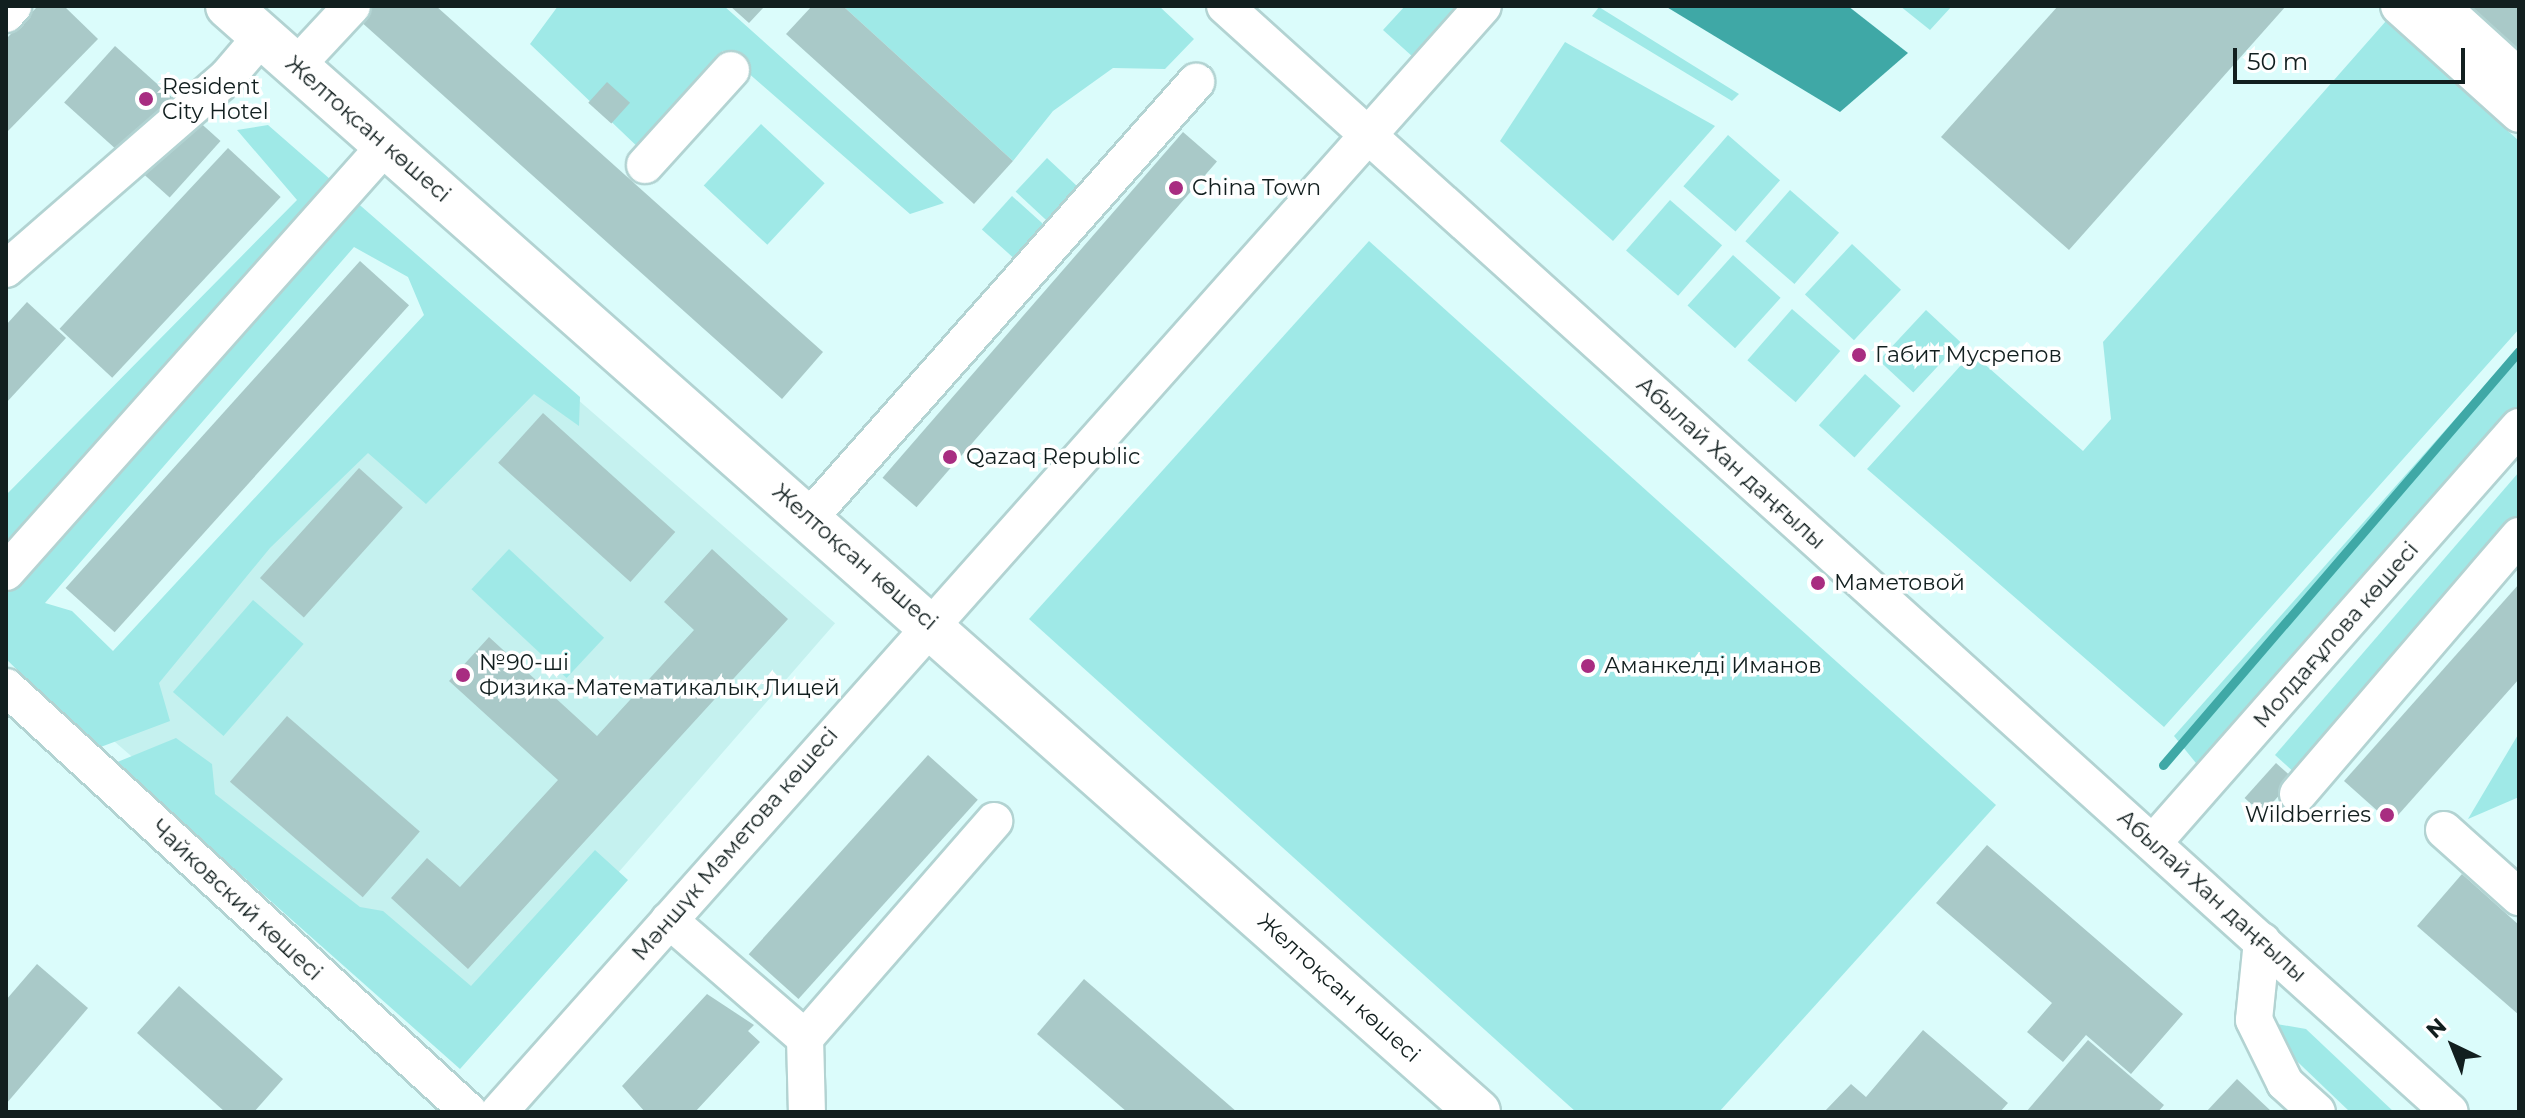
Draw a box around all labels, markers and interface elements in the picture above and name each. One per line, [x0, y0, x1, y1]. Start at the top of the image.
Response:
scale bar [2237, 32, 2469, 82]
text: 50 m [2247, 47, 2308, 76]
street label: Желтоқсан көшесі [280, 50, 456, 208]
place label: Resident City Hotel [162, 73, 269, 124]
marker: Resident City Hotel [137, 90, 155, 108]
place label: China Town [1192, 175, 1321, 201]
marker: China Town [1167, 179, 1185, 197]
place label: Габит Мусрепов [1875, 342, 2062, 368]
marker: Габит Мусрепов [1850, 346, 1868, 364]
street label: Абылай Хан даңғылы [1631, 371, 1831, 555]
place label: Qazaq Republic [966, 444, 1140, 470]
marker: Qazaq Republic [941, 448, 959, 466]
street label: Желтоқсан көшесі [767, 478, 943, 636]
street label: Молдағұлова көшесі [2248, 537, 2424, 733]
place label: Маметовой [1834, 570, 1965, 596]
marker: Маметовой [1809, 574, 1827, 592]
place label: №90-ші Физика-Математикалық Лицей [479, 649, 840, 700]
place label: Аманкелді Иманов [1604, 653, 1822, 679]
marker: Аманкелді Иманов [1579, 657, 1597, 675]
marker: №90-ші Физика-Математикалық Лицей [454, 666, 472, 684]
street label: Мәншүк Мәметова көшесі [627, 722, 843, 966]
place label: Wildberries [2245, 802, 2371, 828]
street label: Абылай Хан даңғылы [2112, 804, 2312, 988]
marker: Wildberries [2378, 806, 2396, 824]
street label: Чайковский көшесі [146, 814, 328, 986]
street label: Желтоқсан көшесі [1252, 908, 1426, 1068]
north arrow [2413, 1006, 2493, 1086]
text: N [2421, 1012, 2452, 1044]

